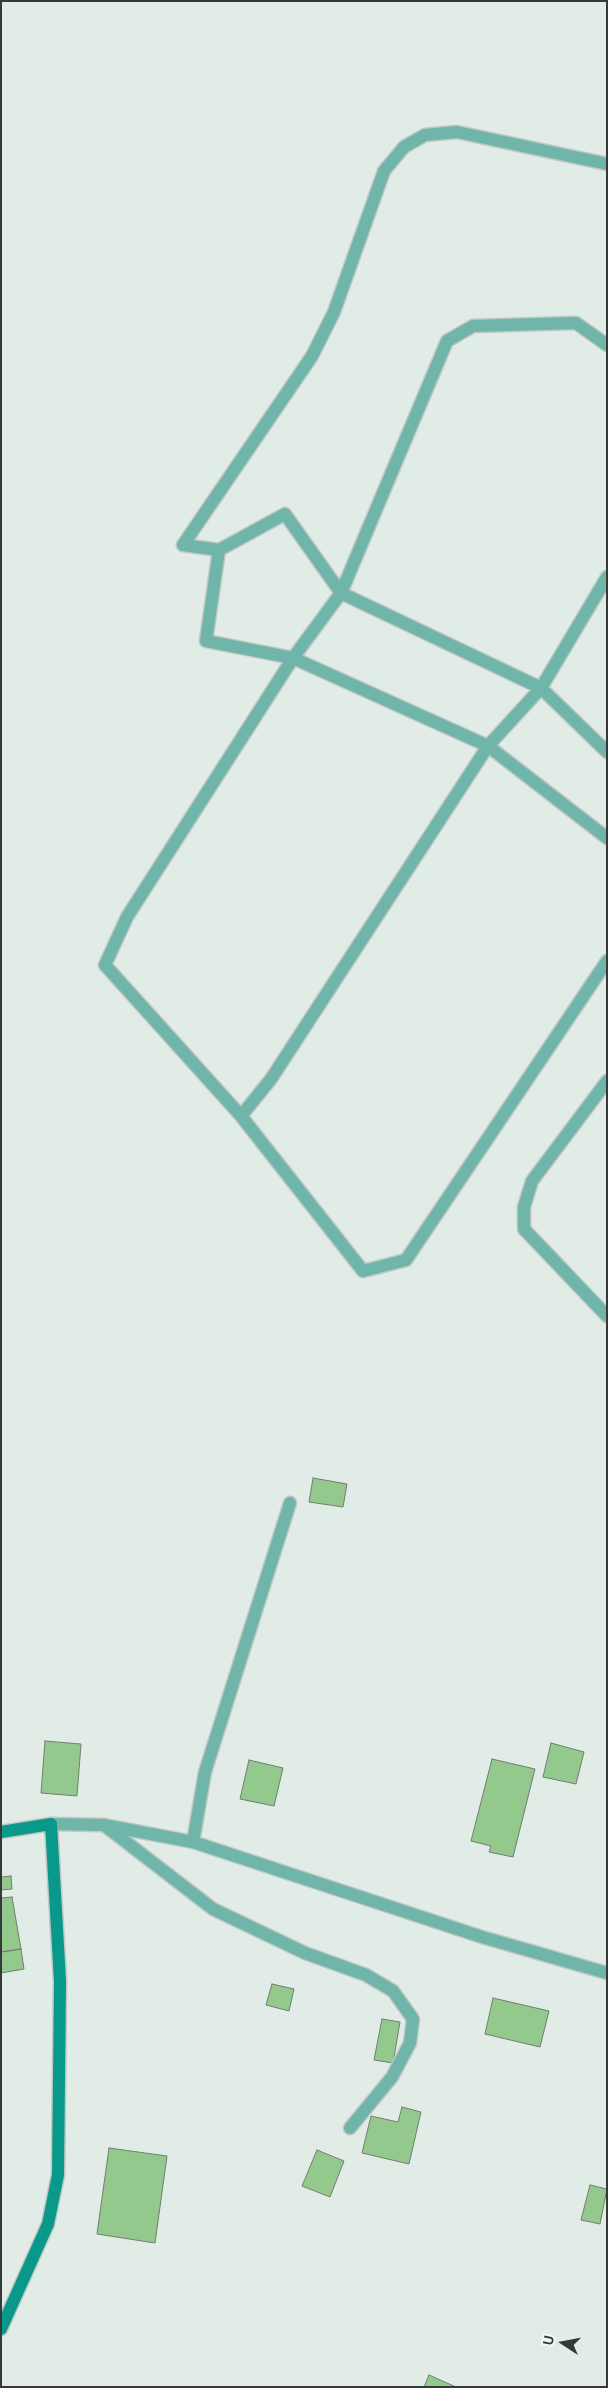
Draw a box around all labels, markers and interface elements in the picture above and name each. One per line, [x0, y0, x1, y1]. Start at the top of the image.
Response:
north arrow [538, 2318, 588, 2368]
text: U [539, 2334, 557, 2346]

